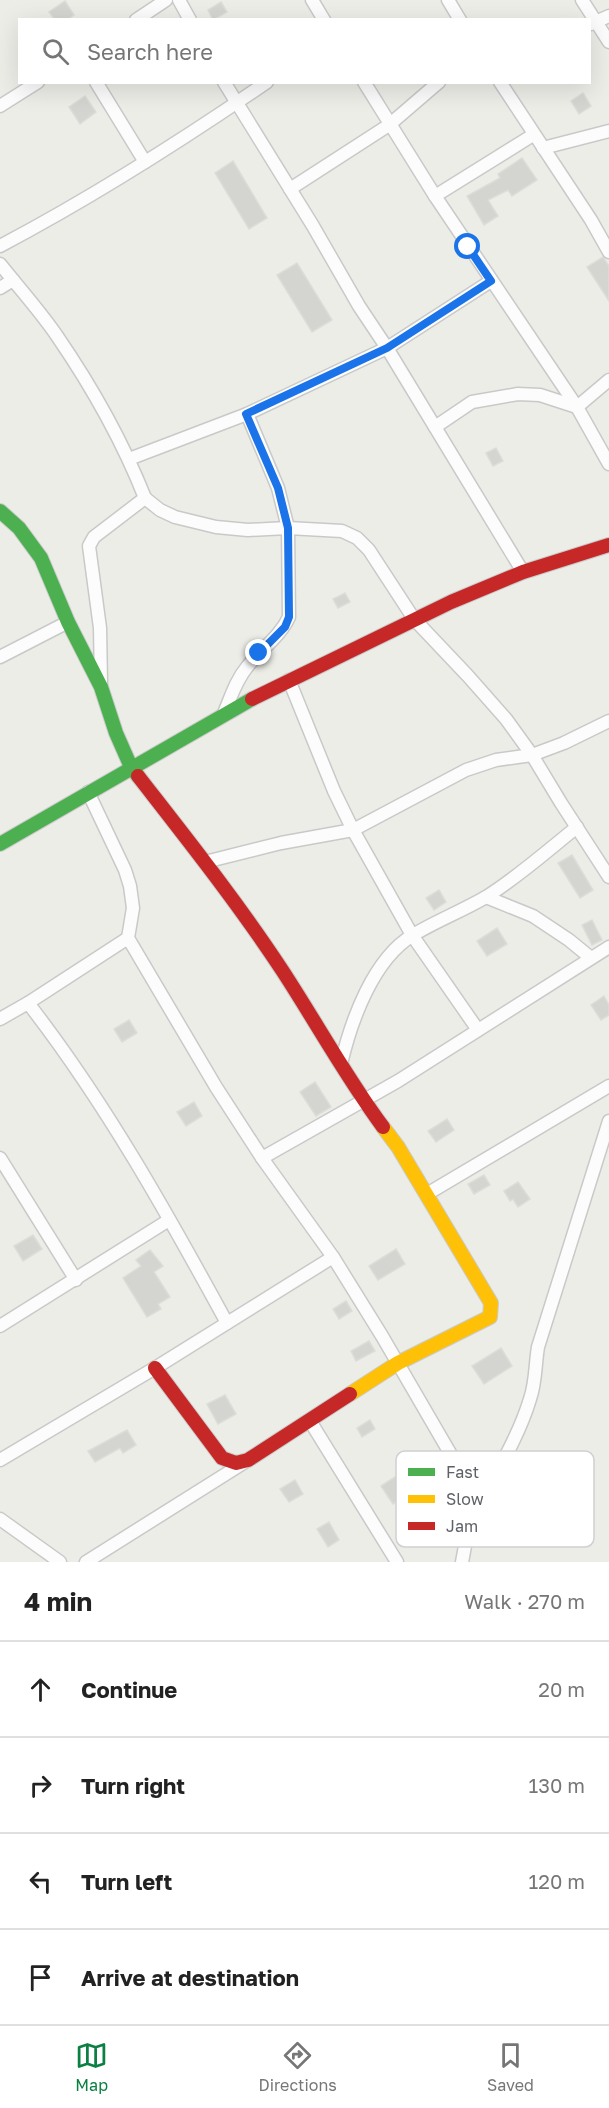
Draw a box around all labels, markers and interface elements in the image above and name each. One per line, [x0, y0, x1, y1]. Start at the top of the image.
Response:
search box [18, 18, 591, 84]
icon: search [39, 35, 72, 68]
text: Search here [87, 38, 213, 65]
route start [454, 233, 480, 259]
route end [245, 639, 271, 665]
legend [396, 1451, 594, 1547]
text: Fast [446, 1462, 479, 1482]
text: Slow [446, 1489, 484, 1509]
text: Jam [446, 1516, 478, 1536]
text: 4 min [24, 1586, 92, 1617]
text: Walk · 270 m [464, 1589, 585, 1613]
icon: ahead [24, 1673, 57, 1706]
text: Continue [81, 1676, 177, 1703]
text: 20 m [538, 1677, 585, 1701]
icon: right [24, 1769, 57, 1802]
text: Turn right [81, 1772, 185, 1799]
text: 130 m [529, 1773, 585, 1797]
icon: left [24, 1865, 57, 1898]
text: Turn left [81, 1868, 172, 1895]
text: 120 m [529, 1869, 585, 1893]
icon: arrive [24, 1961, 57, 1994]
text: Arrive at destination [81, 1964, 299, 1991]
tab: Map [75, 2039, 108, 2095]
tab: Directions [259, 2039, 337, 2095]
tab: Saved [487, 2039, 534, 2095]

